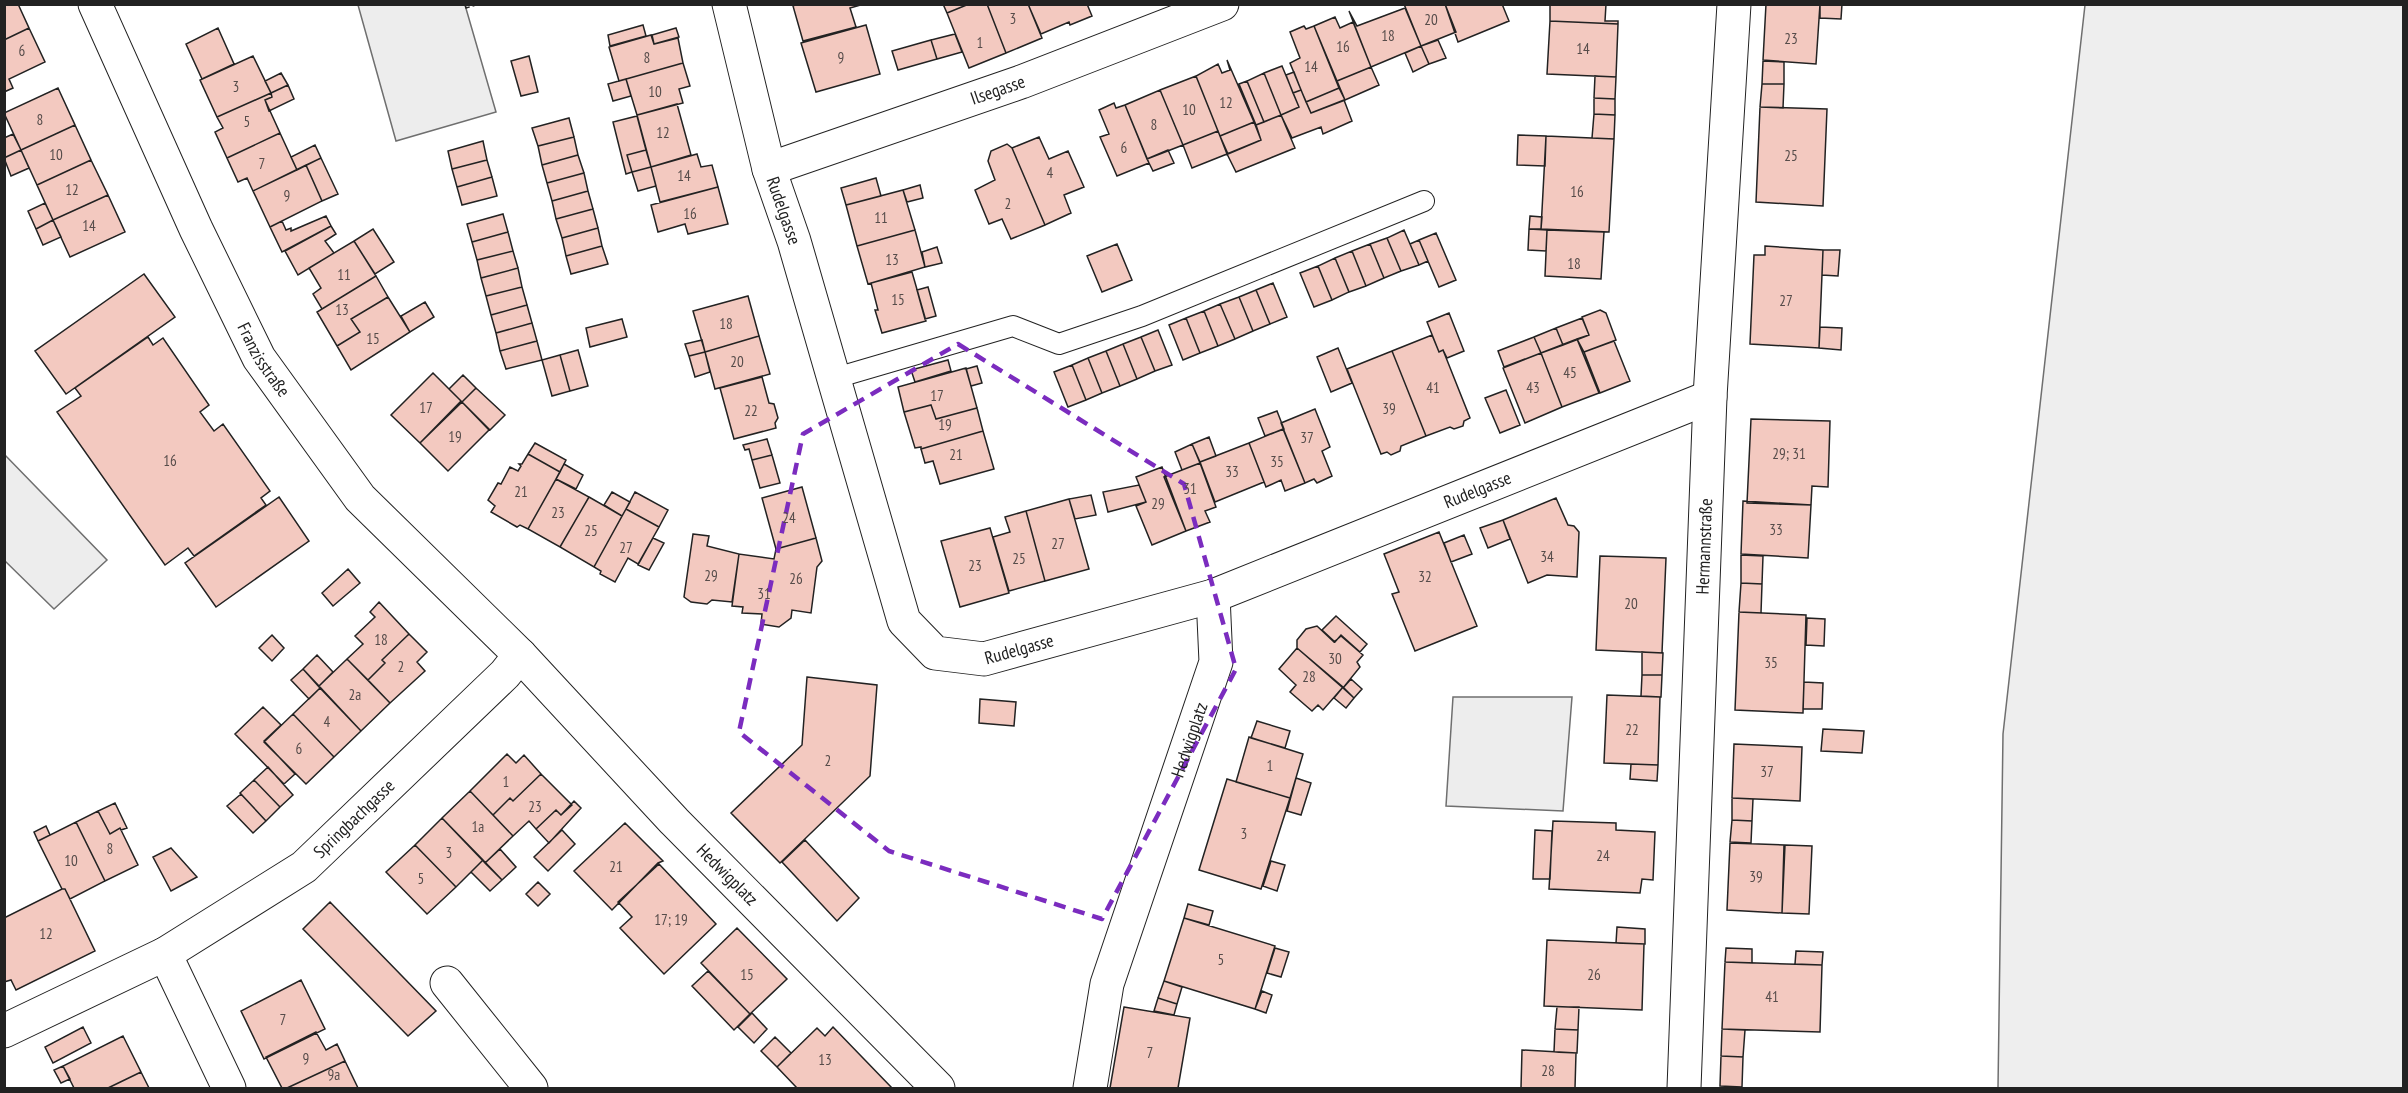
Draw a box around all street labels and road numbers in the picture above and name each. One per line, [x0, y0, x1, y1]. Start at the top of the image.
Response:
street label: Ilsegasse [967, 69, 1028, 110]
street label: Rudelgasse [762, 174, 806, 248]
street label: Franzisstraße [232, 319, 295, 401]
street label: Rudelgasse [1440, 466, 1514, 513]
street label: Hermannstraße [1691, 498, 1717, 595]
street label: Rudelgasse [982, 628, 1056, 669]
street label: Hedwigplatz [1166, 699, 1213, 780]
street label: Springbachgasse [308, 774, 399, 863]
street label: Hedwigplatz [692, 839, 763, 910]

